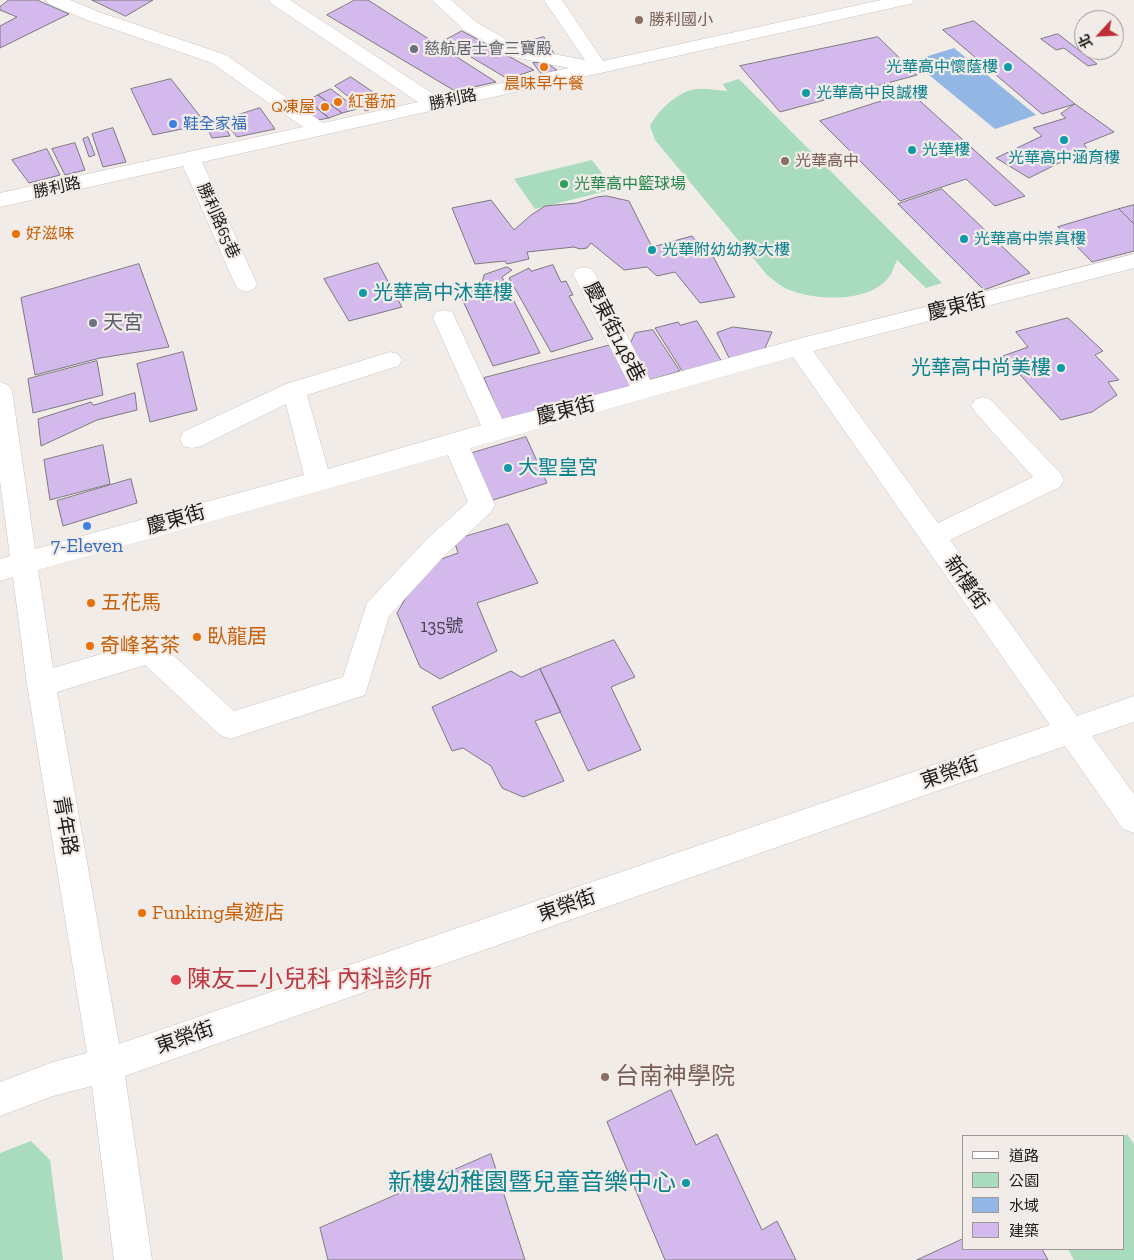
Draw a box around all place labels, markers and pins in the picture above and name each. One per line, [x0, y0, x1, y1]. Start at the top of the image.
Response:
place label: 勝利國小 [649, 10, 713, 30]
marker: 勝利國小 [633, 14, 645, 26]
place label: 慈航居士會三寶殿 [424, 39, 552, 59]
marker: 慈航居士會三寶殿 [408, 43, 420, 55]
place label: 光華高中懷蔭樓 [886, 57, 998, 77]
marker: 晨味早午餐 [538, 61, 550, 73]
marker: 光華高中懷蔭樓 [1002, 61, 1014, 73]
place label: 晨味早午餐 [504, 74, 584, 94]
place label: 光華高中良誠樓 [816, 83, 928, 103]
marker: 光華高中良誠樓 [800, 87, 812, 99]
place label: 紅番茄 [348, 92, 396, 112]
marker: 紅番茄 [332, 96, 344, 108]
place label: Q凍屋 [271, 97, 315, 117]
marker: Q凍屋 [319, 101, 331, 113]
place label: 鞋全家福 [183, 114, 247, 134]
marker: 鞋全家福 [167, 118, 179, 130]
marker: 光華高中涵育樓 [1058, 134, 1070, 146]
place label: 光華樓 [922, 140, 970, 160]
marker: 光華樓 [906, 144, 918, 156]
place label: 光華高中涵育樓 [1008, 148, 1120, 168]
place label: 光華高中 [795, 151, 859, 171]
marker: 光華高中 [779, 155, 791, 167]
place label: 光華高中籃球場 [574, 174, 686, 194]
marker: 光華高中籃球場 [558, 178, 570, 190]
place label: 好滋味 [26, 224, 74, 244]
marker: 好滋味 [10, 228, 22, 240]
place label: 光華高中崇真樓 [974, 229, 1086, 249]
marker: 光華高中崇真樓 [958, 233, 970, 245]
place label: 光華附幼幼教大樓 [662, 240, 790, 260]
marker: 光華附幼幼教大樓 [646, 244, 658, 256]
place label: 光華高中沐華樓 [373, 281, 513, 305]
marker: 光華高中沐華樓 [357, 287, 369, 299]
place label: 天宮 [103, 311, 143, 335]
marker: 天宮 [87, 317, 99, 329]
place label: 光華高中尚美樓 [911, 356, 1051, 380]
marker: 光華高中尚美樓 [1055, 362, 1067, 374]
place label: 大聖皇宮 [518, 456, 598, 480]
marker: 大聖皇宮 [502, 462, 514, 474]
marker: 7-Eleven [81, 520, 93, 532]
place label: 7-Eleven [51, 534, 123, 558]
place label: 五花馬 [101, 591, 161, 615]
marker: 五花馬 [85, 597, 97, 609]
place label: 臥龍居 [207, 625, 267, 649]
marker: 臥龍居 [191, 631, 203, 643]
place label: 奇峰茗茶 [100, 634, 180, 658]
marker: 奇峰茗茶 [84, 640, 96, 652]
place label: Funking桌遊店 [152, 901, 284, 925]
marker: Funking桌遊店 [136, 907, 148, 919]
place label: 陳友二小兒科 內科診所 [187, 966, 432, 994]
marker: 陳友二小兒科 內科診所 [169, 973, 183, 987]
place label: 台南神學院 [615, 1063, 735, 1091]
marker: 台南神學院 [599, 1071, 611, 1083]
place label: 新樓幼稚園暨兒童音樂中心 [388, 1169, 676, 1197]
marker: 新樓幼稚園暨兒童音樂中心 [680, 1177, 692, 1189]

